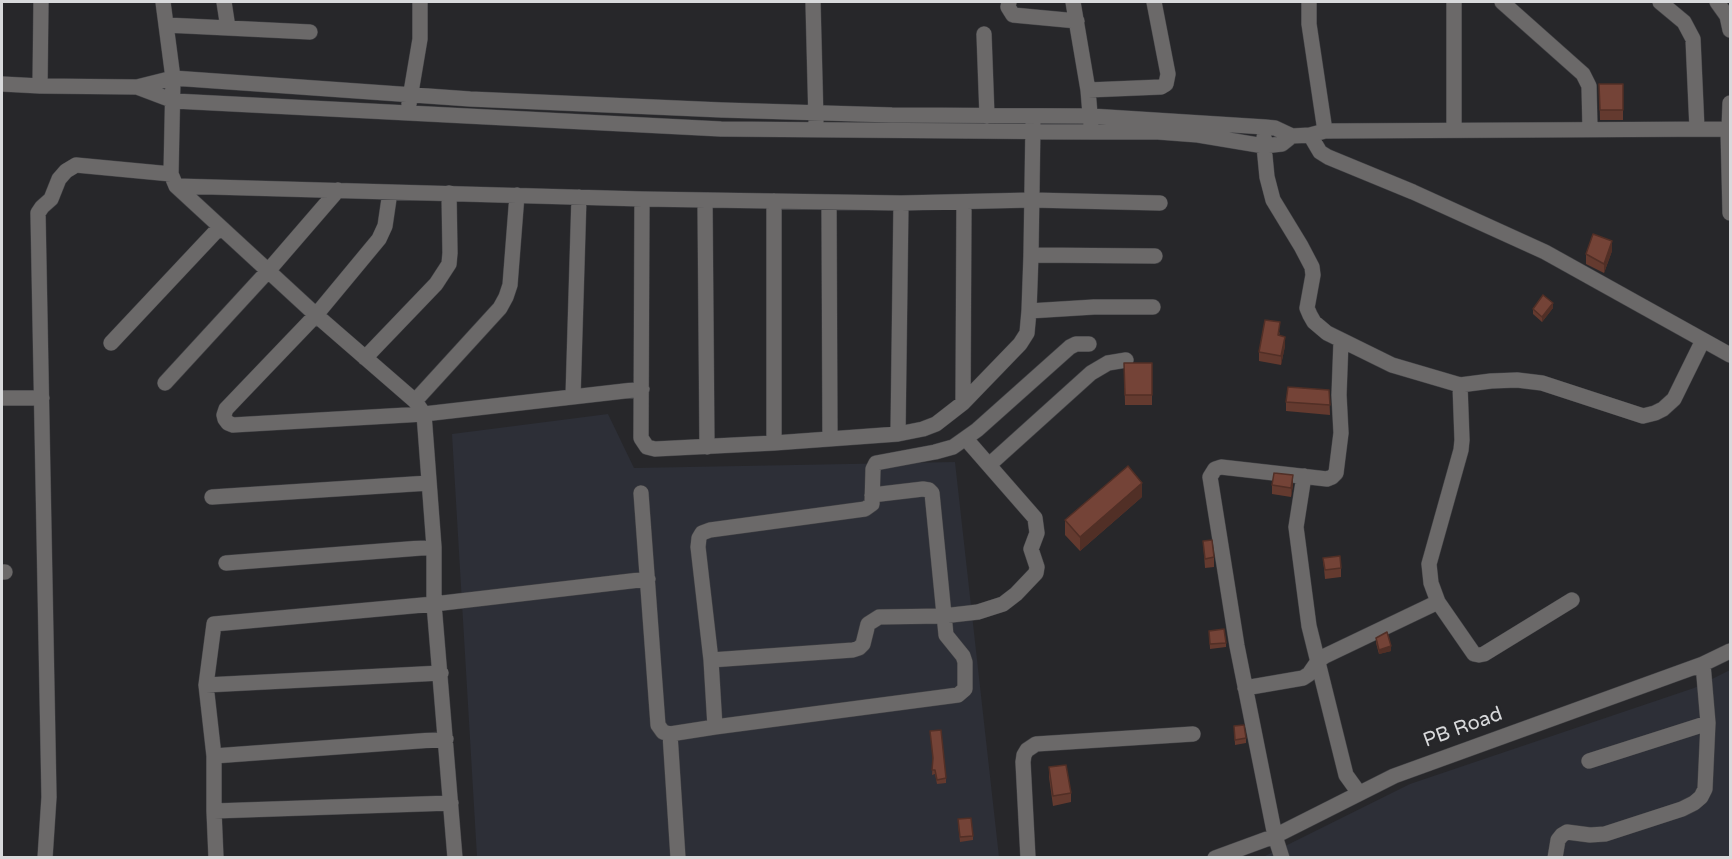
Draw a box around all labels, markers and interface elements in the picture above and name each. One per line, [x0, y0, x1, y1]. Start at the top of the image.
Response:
street label: PB Road [1420, 703, 1506, 753]

